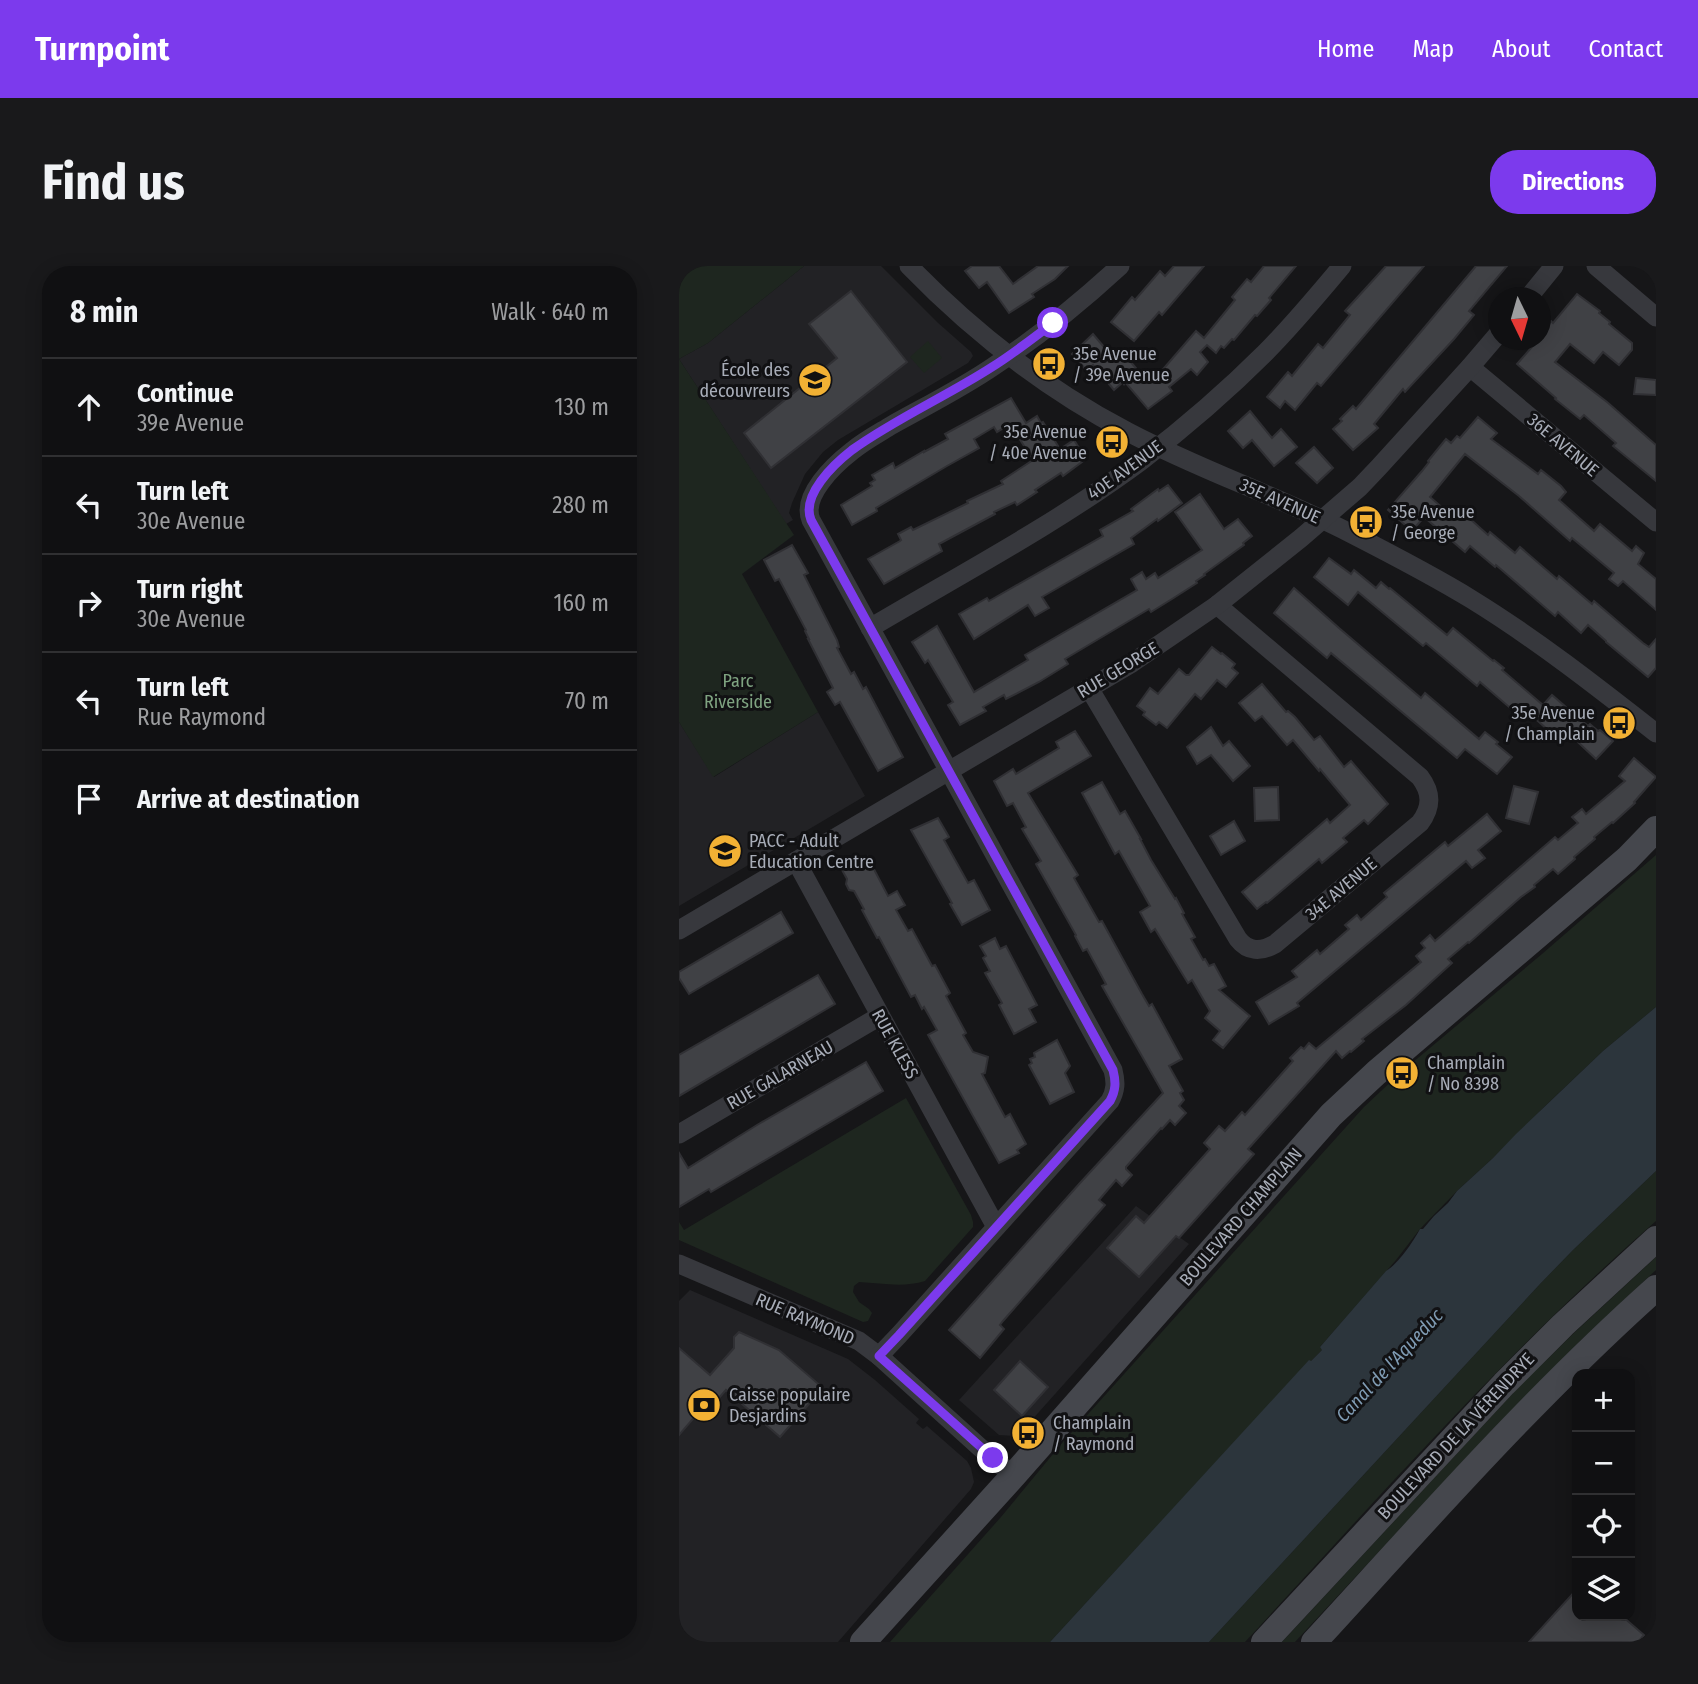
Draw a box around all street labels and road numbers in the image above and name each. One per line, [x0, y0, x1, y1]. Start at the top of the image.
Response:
street label: 36E AVENUE [1523, 409, 1603, 481]
street label: 40E AVENUE [1083, 435, 1167, 505]
street label: 35E AVENUE [1236, 473, 1324, 529]
street label: RUE GEORGE [1073, 637, 1163, 703]
street label: 34E AVENUE [1301, 853, 1381, 925]
street label: RUE KLESS [867, 1005, 923, 1083]
street label: RUE GALARNEAU [723, 1036, 837, 1114]
street label: BOULEVARD CHAMPLAIN [1175, 1143, 1307, 1291]
street label: RUE RAYMOND [752, 1288, 858, 1350]
street label: BOULEVARD DE LA VÉRENDRYE [1372, 1347, 1539, 1524]

